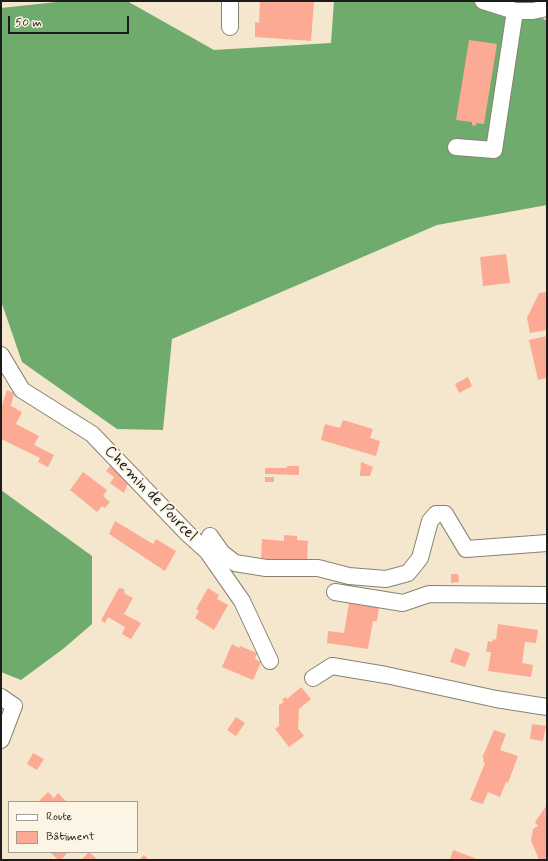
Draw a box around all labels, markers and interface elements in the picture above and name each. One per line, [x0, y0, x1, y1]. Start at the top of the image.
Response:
scale bar [10, 8, 131, 34]
text: 50 m [15, 15, 42, 31]
street label: Chemin de Pourcel [99, 442, 201, 546]
legend [8, 801, 138, 853]
text: Route [46, 809, 72, 825]
text: Bâtiment [46, 829, 95, 845]

